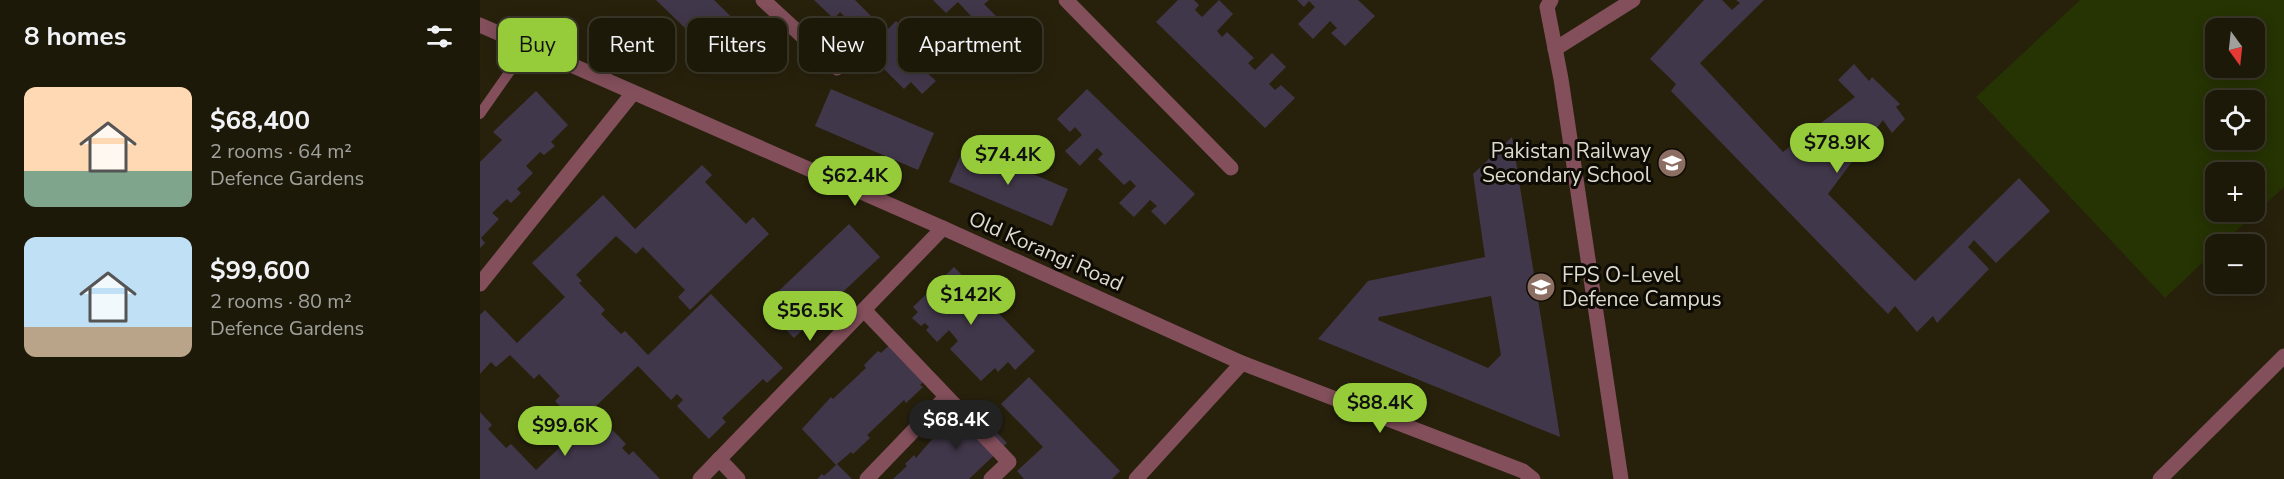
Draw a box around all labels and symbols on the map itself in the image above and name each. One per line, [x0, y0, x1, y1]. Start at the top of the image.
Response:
north arrow [2205, 18, 2265, 78]
pin: $78.9K [1788, 123, 1886, 174]
pin: $74.4K [959, 135, 1057, 186]
place label: Pakistan Railway Secondary School [1482, 137, 1652, 189]
school or university icon: Pakistan Railway Secondary School [1656, 147, 1688, 179]
pin: $62.4K [806, 156, 904, 207]
street label: Old Korangi Road [964, 204, 1128, 298]
place label: FPS O-Level Defence Campus [1562, 261, 1722, 313]
school or university icon: FPS O-Level Defence Campus [1525, 271, 1557, 303]
pin: $142K [929, 275, 1013, 326]
pin: $56.5K [761, 291, 859, 342]
pin: $88.4K [1331, 383, 1429, 434]
pin: $68.4K [907, 400, 1005, 451]
pin: $99.6K [516, 406, 614, 457]

